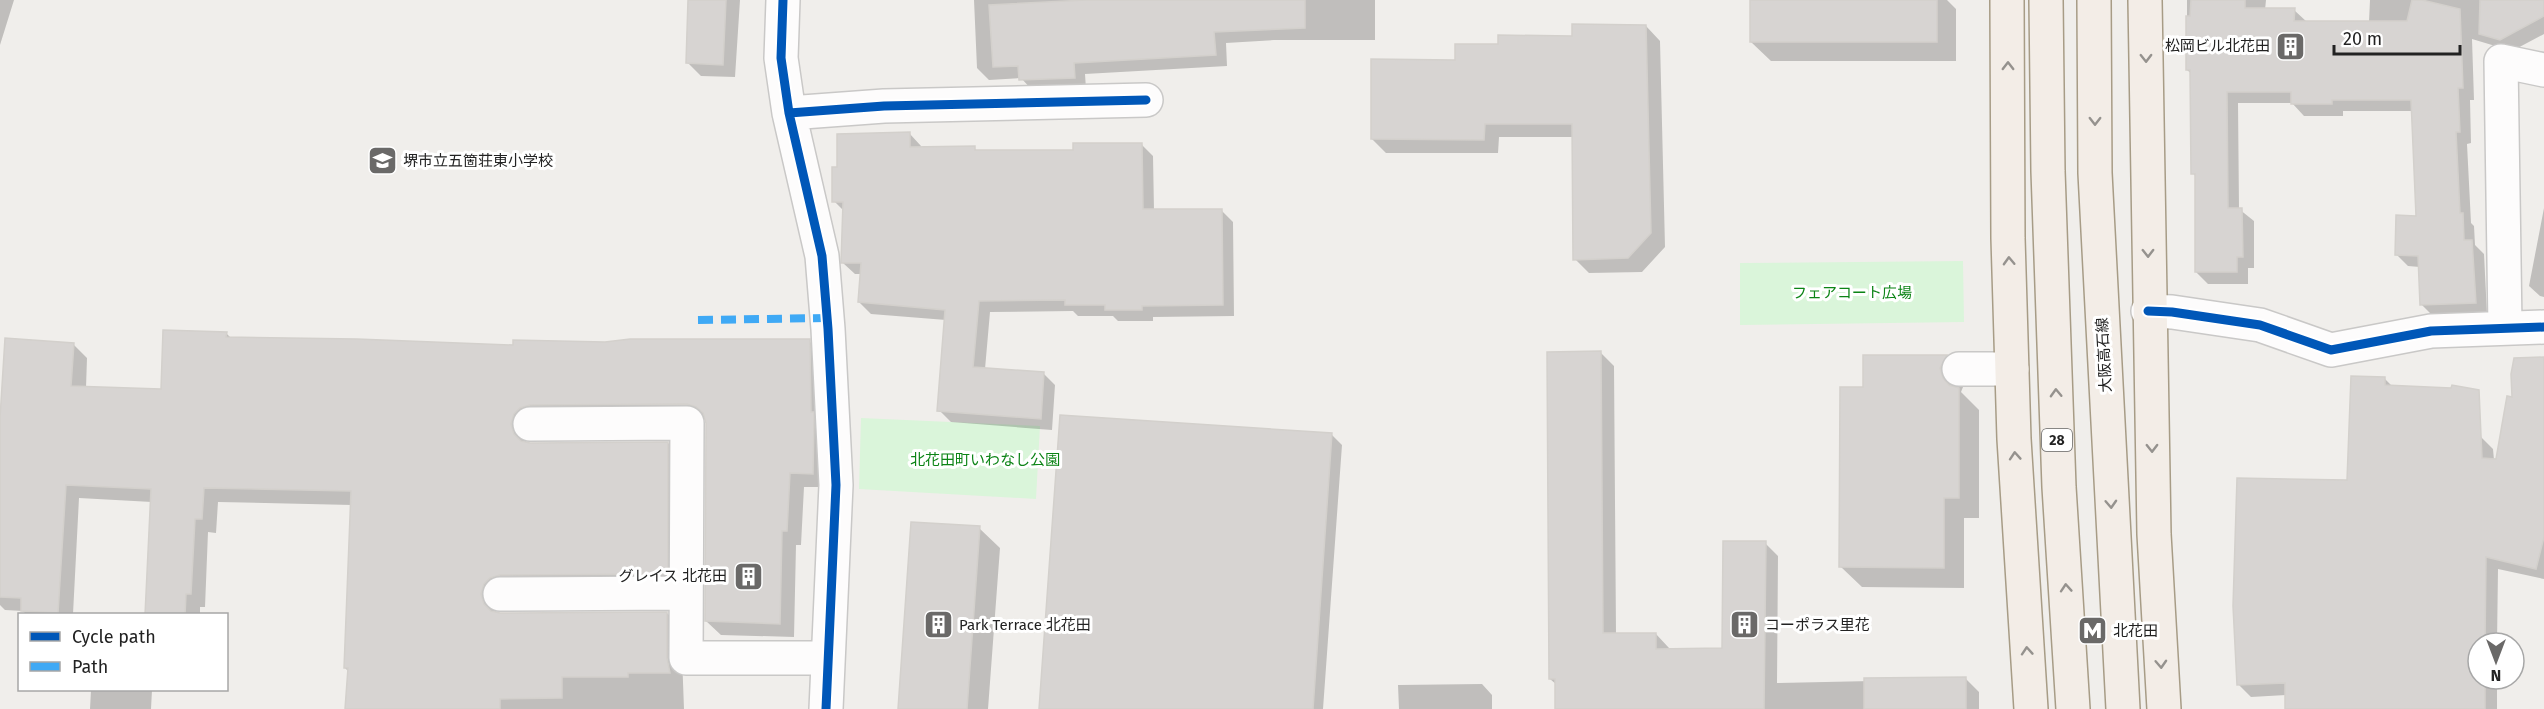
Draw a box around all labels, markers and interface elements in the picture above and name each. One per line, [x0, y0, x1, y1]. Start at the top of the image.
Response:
scale bar [2334, 18, 2460, 56]
text: 20 m [2343, 28, 2382, 50]
building icon: 松岡ビル北花田 [2275, 30, 2307, 62]
place label: 松岡ビル北花田 [2165, 37, 2270, 55]
one-way arrow [2140, 54, 2152, 63]
one-way arrow [2002, 62, 2014, 71]
one-way arrow [2089, 117, 2101, 126]
school or university icon: 堺市立五箇荘東小学校 [366, 145, 398, 177]
place label: 堺市立五箇荘東小学校 [403, 152, 553, 170]
one-way arrow [2142, 249, 2154, 258]
one-way arrow [2003, 257, 2015, 266]
park label: フェアコート広場 [1792, 284, 1912, 302]
street label: 大阪高石線 [2093, 317, 2115, 393]
one-way arrow [2049, 388, 2062, 397]
road number: 28 [2042, 429, 2072, 451]
one-way arrow [2145, 444, 2158, 453]
park label: 北花田町いわなし公園 [910, 451, 1060, 469]
one-way arrow [2008, 452, 2021, 461]
one-way arrow [2105, 499, 2118, 508]
building icon: グレイス 北花田 [732, 560, 764, 592]
place label: グレイス 北花田 [618, 567, 727, 585]
one-way arrow [2059, 583, 2072, 592]
building icon: Park Terrace 北花田 [922, 609, 954, 641]
building icon: コーポラス里花 [1728, 609, 1760, 641]
legend [18, 613, 228, 691]
metro station icon: 北花田 [2076, 615, 2108, 647]
place label: Park Terrace 北花田 [959, 616, 1091, 634]
place label: コーポラス里花 [1765, 616, 1870, 634]
place label: 北花田 [2113, 622, 2158, 640]
text: Cycle path [72, 626, 156, 648]
north arrow [2466, 631, 2526, 691]
one-way arrow [2021, 646, 2034, 655]
text: Path [72, 656, 108, 678]
one-way arrow [2155, 660, 2168, 669]
text: N [2491, 666, 2501, 685]

